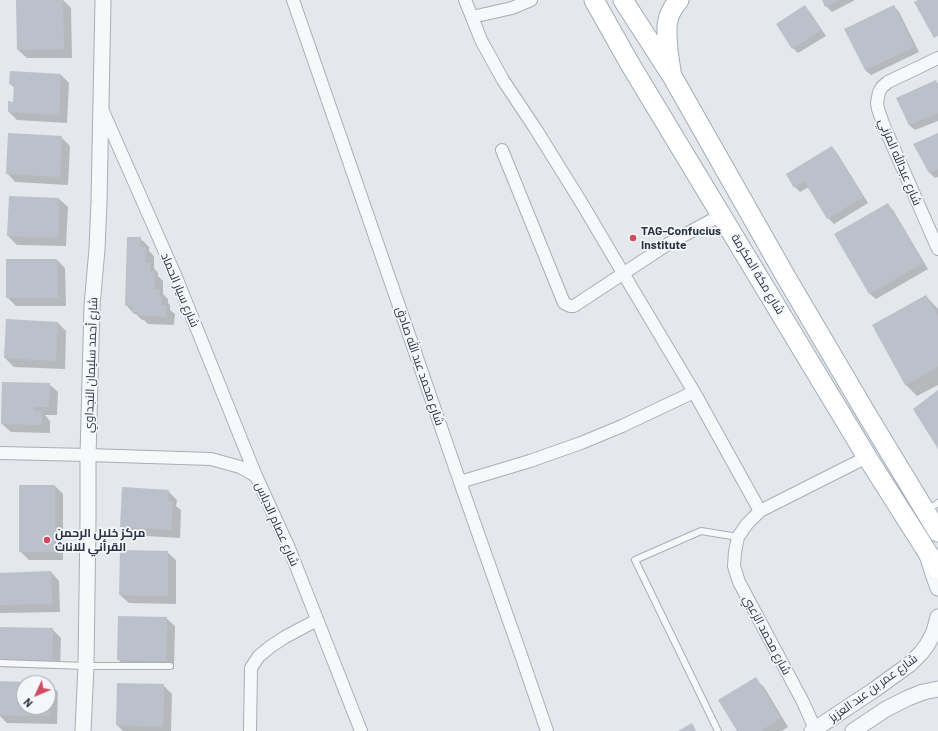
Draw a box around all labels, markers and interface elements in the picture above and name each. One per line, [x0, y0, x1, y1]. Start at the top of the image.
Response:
street label: شارع عبدالله المزني [875, 116, 925, 208]
place label: TAG-Confucius Institute [641, 224, 721, 252]
street label: شارع مكة المكرمة [728, 231, 788, 317]
marker: TAG-Confucius Institute [628, 233, 638, 243]
street label: شارع سيار الحماد [158, 251, 202, 329]
street label: شارع أحمد سليمان النجداوي [81, 297, 101, 433]
street label: شارع محمد عبد الله صادق [393, 305, 447, 427]
street label: شارع عصام الدباس [252, 480, 302, 568]
place label: مركز خليل الرحمن القرأني للاناث [55, 526, 145, 554]
marker: مركز خليل الرحمن القرأني للاناث [42, 535, 52, 545]
street label: شارع محمد الزعبي [740, 593, 794, 677]
street label: شارع عمر بن عبد العزيز [826, 651, 920, 725]
north arrow [16, 675, 56, 715]
text: N [21, 696, 35, 710]

